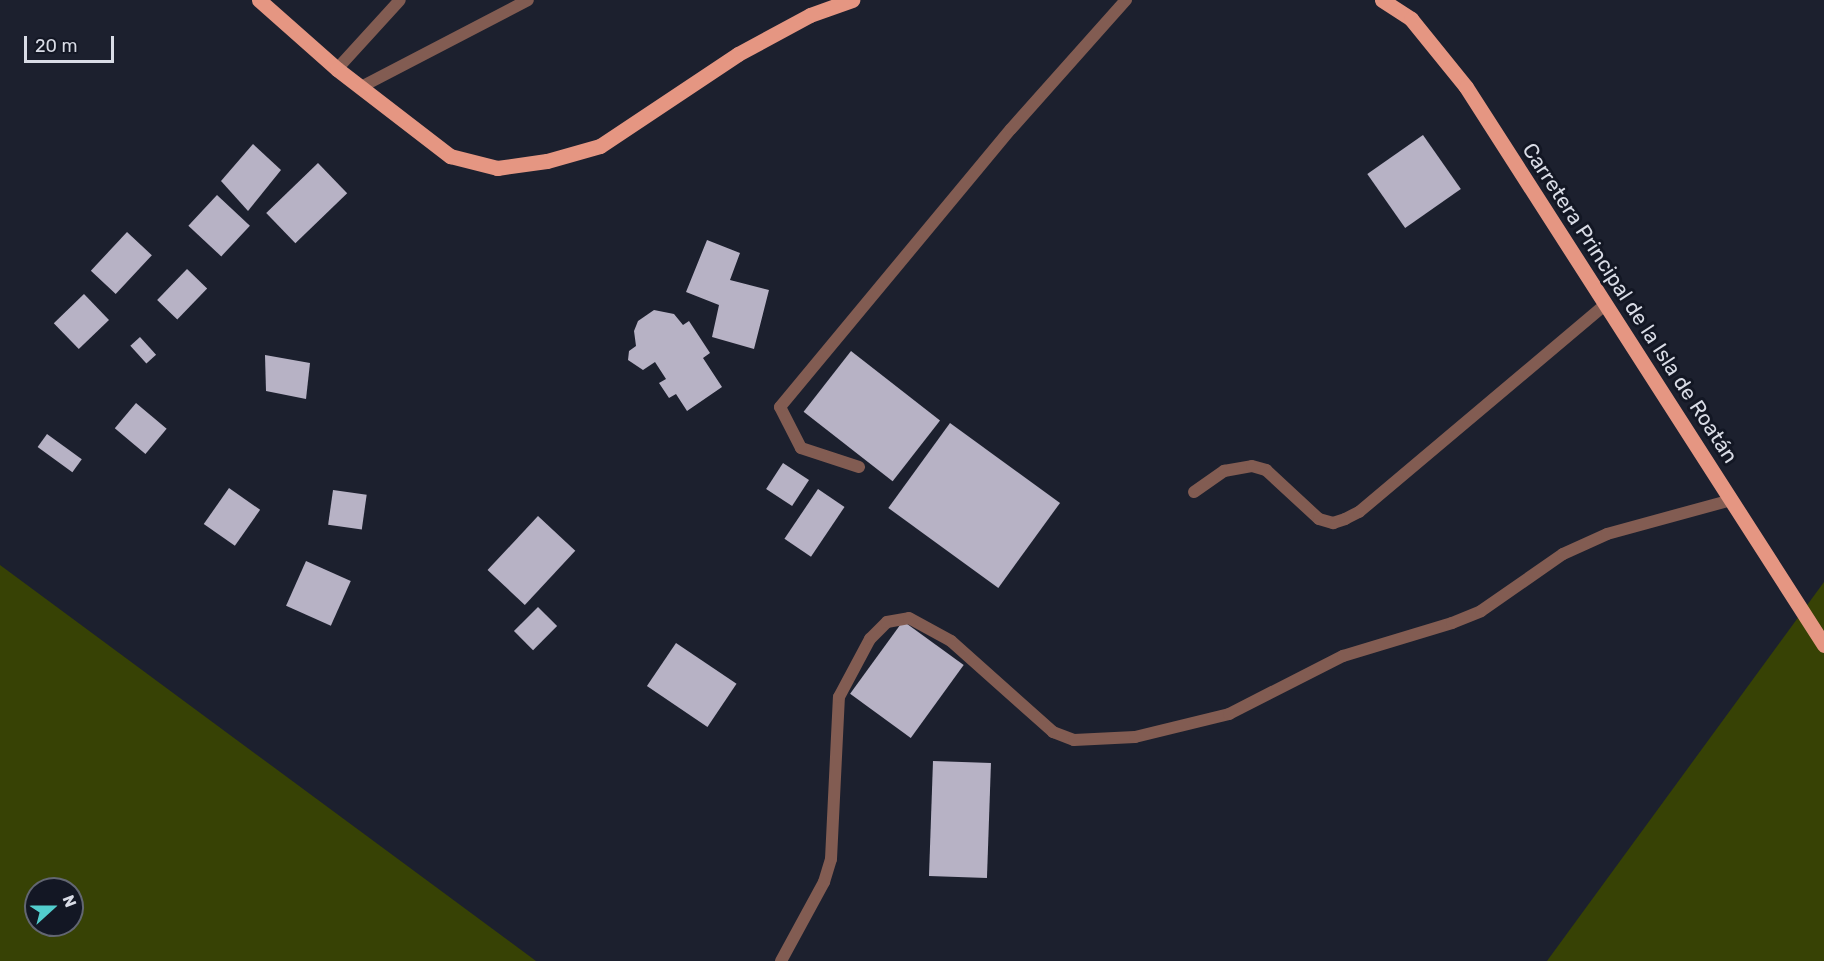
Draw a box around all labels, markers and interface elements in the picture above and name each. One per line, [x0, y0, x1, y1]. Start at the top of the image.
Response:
scale bar [27, 24, 117, 62]
text: 20 m [35, 35, 77, 57]
street label: Carretera Principal de la Isla de Roatán [1517, 138, 1743, 468]
north arrow [24, 877, 84, 937]
text: N [58, 892, 80, 910]

